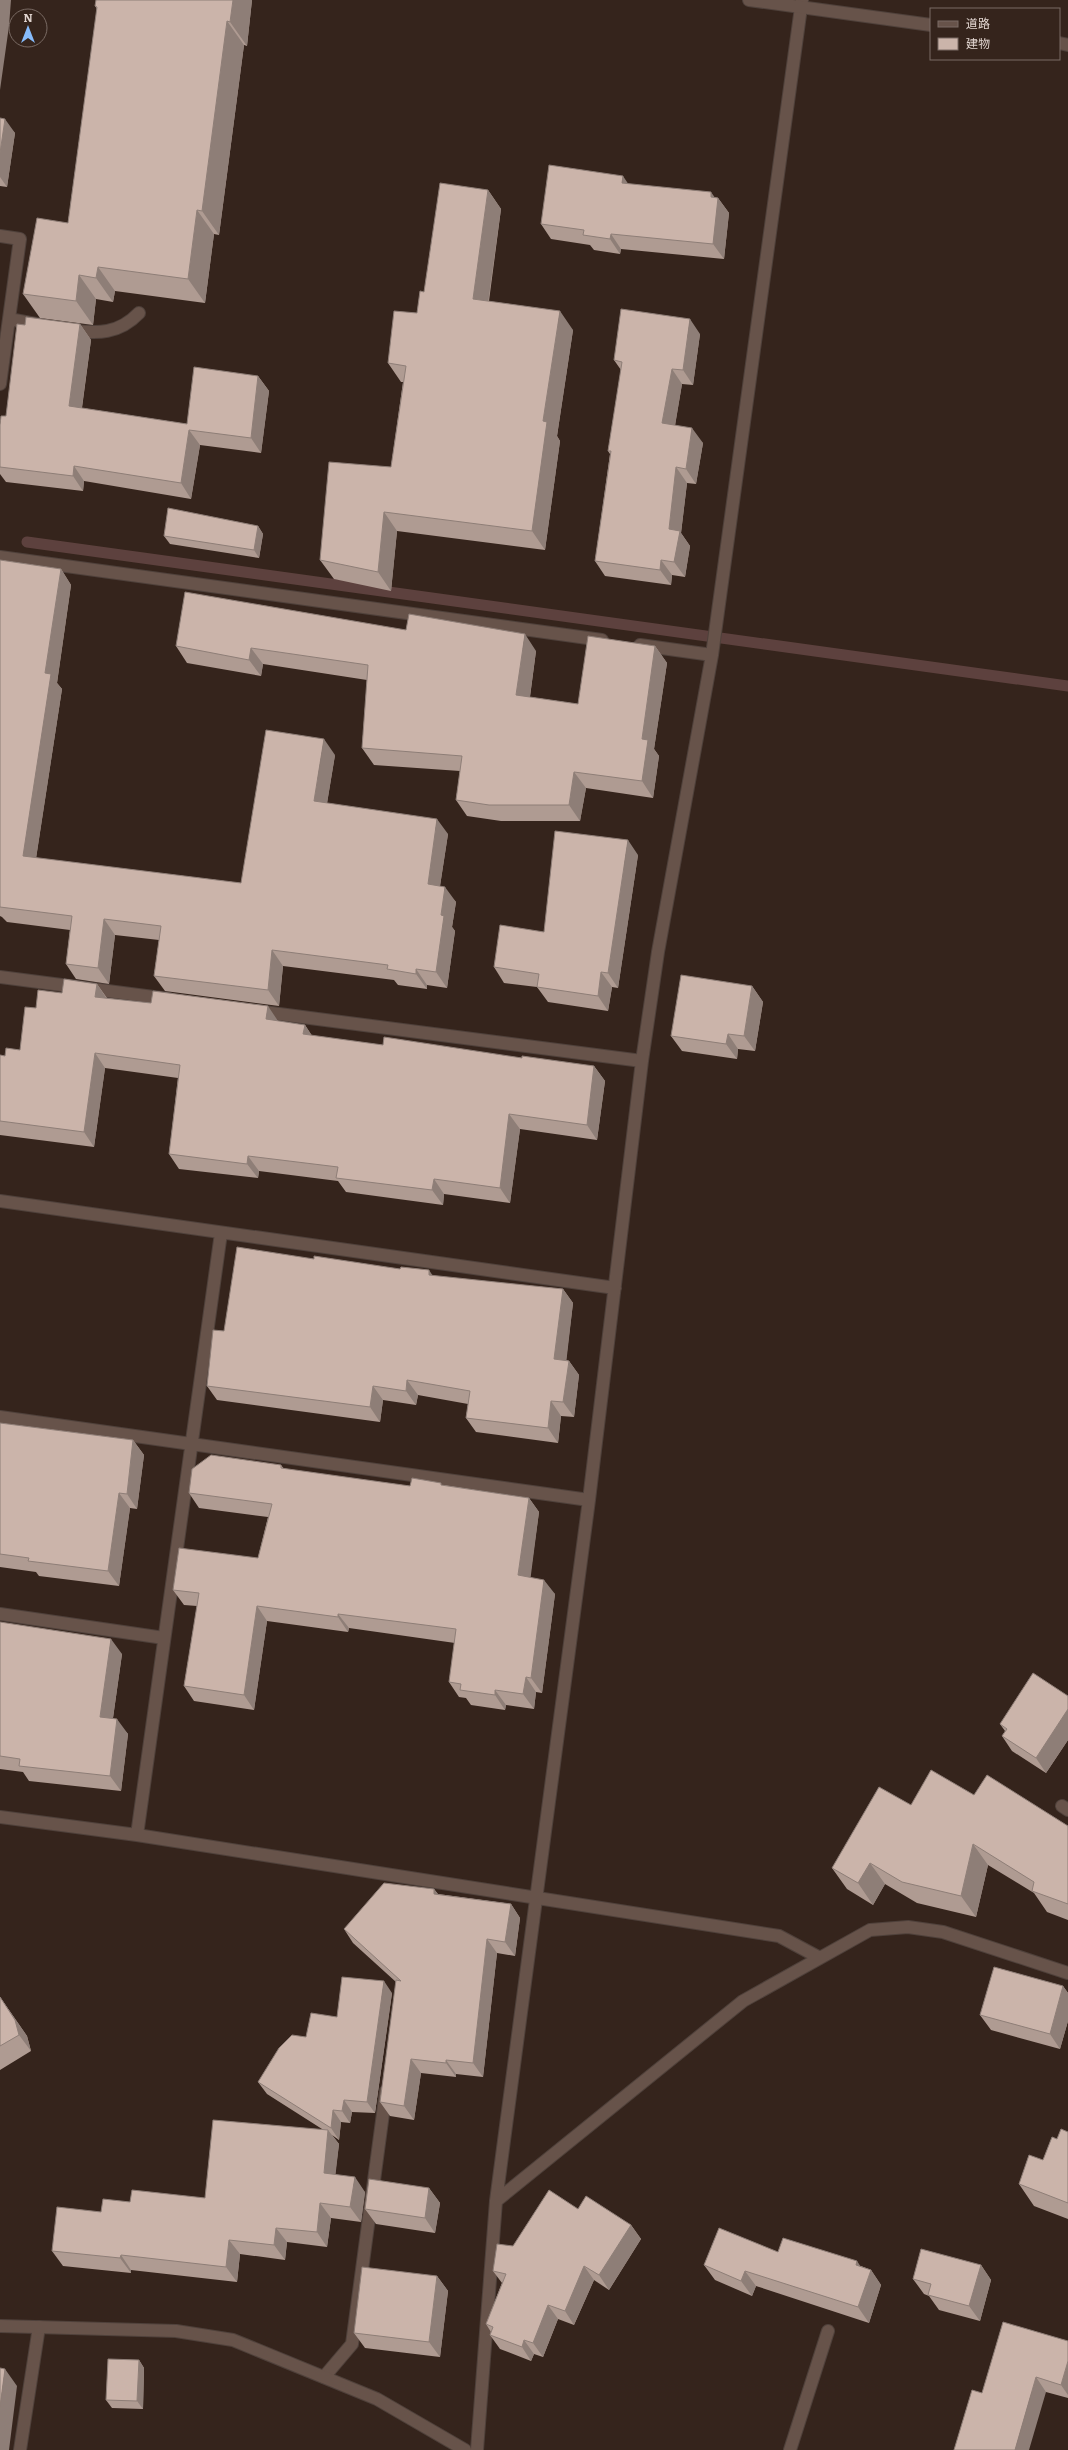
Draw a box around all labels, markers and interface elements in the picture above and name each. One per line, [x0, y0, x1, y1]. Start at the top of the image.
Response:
north arrow [8, 8, 48, 48]
legend [930, 8, 1060, 60]
text: N [23, 9, 33, 25]
text: 道路 [966, 14, 990, 32]
text: 建物 [966, 34, 990, 52]

